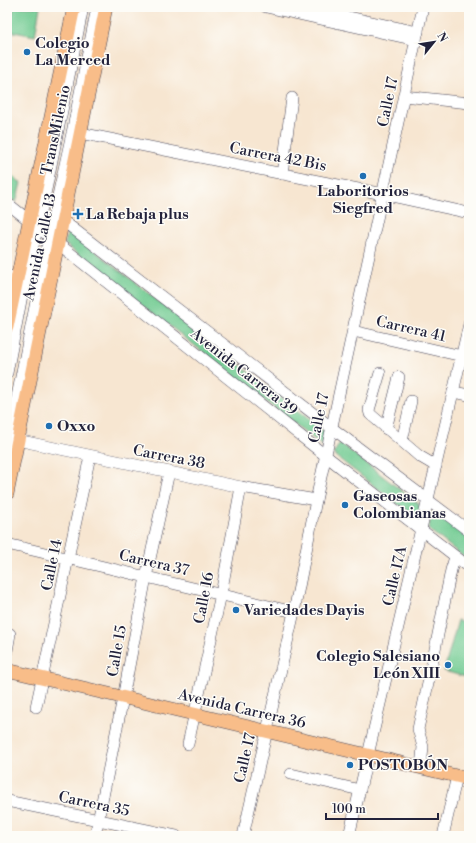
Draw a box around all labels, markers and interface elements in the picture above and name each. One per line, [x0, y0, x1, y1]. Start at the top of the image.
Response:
north arrow [414, 22, 454, 62]
text: N [434, 30, 450, 45]
place label: Colegio La Merced [35, 34, 111, 70]
marker: Colegio La Merced [22, 47, 32, 57]
street label: Calle 17 [373, 75, 403, 129]
street label: TransMilenio [37, 83, 75, 177]
street label: Carrera 42 Bis [228, 138, 328, 176]
marker: Laboritorios Siegfred [358, 171, 368, 181]
place label: Laboritorios Siegfred [317, 182, 409, 218]
street label: Avenida Calle 13 [19, 191, 61, 304]
place label: La Rebaja plus [86, 205, 189, 224]
marker: La Rebaja plus [73, 209, 83, 219]
street label: Carrera 41 [374, 312, 448, 346]
street label: Avenida Carrera 39 [186, 324, 301, 420]
street label: Calle 17 [304, 391, 334, 445]
place label: Oxxo [57, 417, 95, 436]
marker: Oxxo [44, 421, 54, 431]
street label: Carrera 38 [131, 441, 207, 473]
place label: Gaseosas Colombianas [353, 487, 446, 523]
marker: Gaseosas Colombianas [340, 500, 350, 510]
street label: Calle 14 [37, 537, 67, 593]
street label: Calle 17A [379, 543, 411, 608]
street label: Carrera 37 [117, 546, 191, 580]
street label: Calle 16 [190, 570, 218, 626]
place label: Variedades Dayis [243, 601, 364, 620]
marker: Variedades Dayis [231, 605, 241, 615]
street label: Calle 15 [103, 624, 131, 678]
place label: Colegio Salesiano León XIII [316, 647, 440, 683]
marker: Colegio Salesiano León XIII [443, 660, 453, 670]
street label: Avenida Carrera 36 [175, 685, 308, 733]
street label: Calle 17 [230, 731, 260, 785]
place label: POSTOBÓN [358, 755, 448, 775]
marker: POSTOBÓN [345, 760, 355, 770]
street label: Carrera 35 [57, 787, 131, 821]
scale bar [326, 795, 438, 821]
text: 100 m [332, 802, 366, 817]

